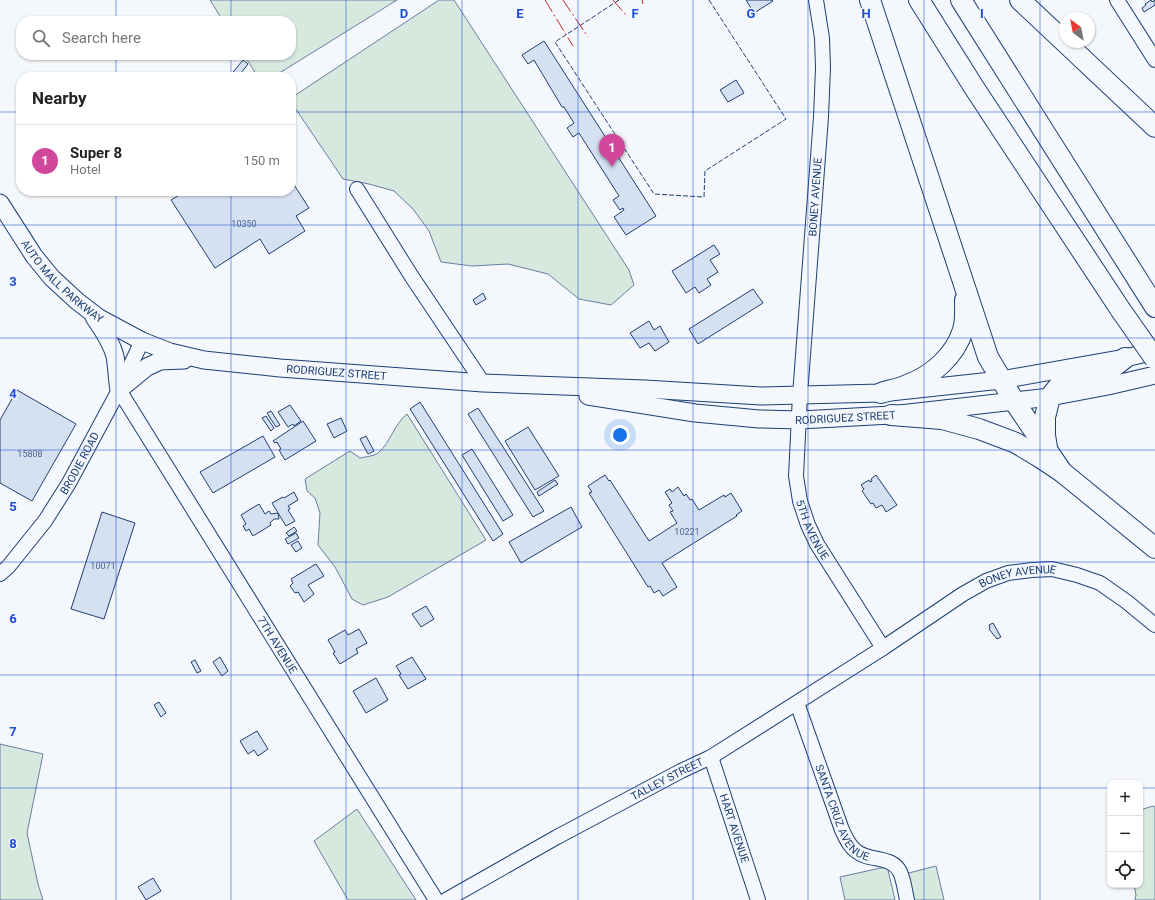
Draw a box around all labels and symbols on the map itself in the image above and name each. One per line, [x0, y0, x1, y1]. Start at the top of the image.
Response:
text: D [400, 6, 408, 21]
text: E [516, 6, 524, 21]
text: F [631, 6, 639, 21]
text: G [747, 6, 756, 21]
text: H [861, 6, 871, 21]
text: I [980, 6, 984, 21]
north arrow [1059, 12, 1095, 48]
pin: 1 [599, 134, 625, 167]
street label: BONEY AVENUE [806, 157, 825, 237]
house number: 10350 [231, 219, 257, 229]
street label: AUTO MALL PARKWAY [18, 237, 106, 326]
text: 3 [9, 274, 17, 289]
street label: RODRIGUEZ STREET [286, 362, 388, 383]
text: 4 [9, 386, 17, 401]
street label: RODRIGUEZ STREET [795, 408, 897, 427]
your location [610, 425, 630, 445]
street label: BRODIE ROAD [57, 430, 102, 497]
house number: 15808 [17, 449, 43, 459]
street label: 5TH AVENUE [793, 498, 831, 562]
text: 5 [9, 499, 17, 514]
house number: 10221 [674, 527, 700, 537]
house number: 10071 [90, 561, 116, 571]
street label: BONEY AVENUE [977, 563, 1057, 591]
text: 6 [9, 611, 17, 626]
street label: 7TH AVENUE [254, 614, 300, 676]
text: 7 [9, 724, 17, 739]
street label: TALLEY STREET [629, 755, 706, 804]
street label: SANTA CRUZ AVENUE [812, 763, 871, 864]
street label: HART AVENUE [717, 792, 751, 865]
text: 8 [9, 836, 17, 851]

